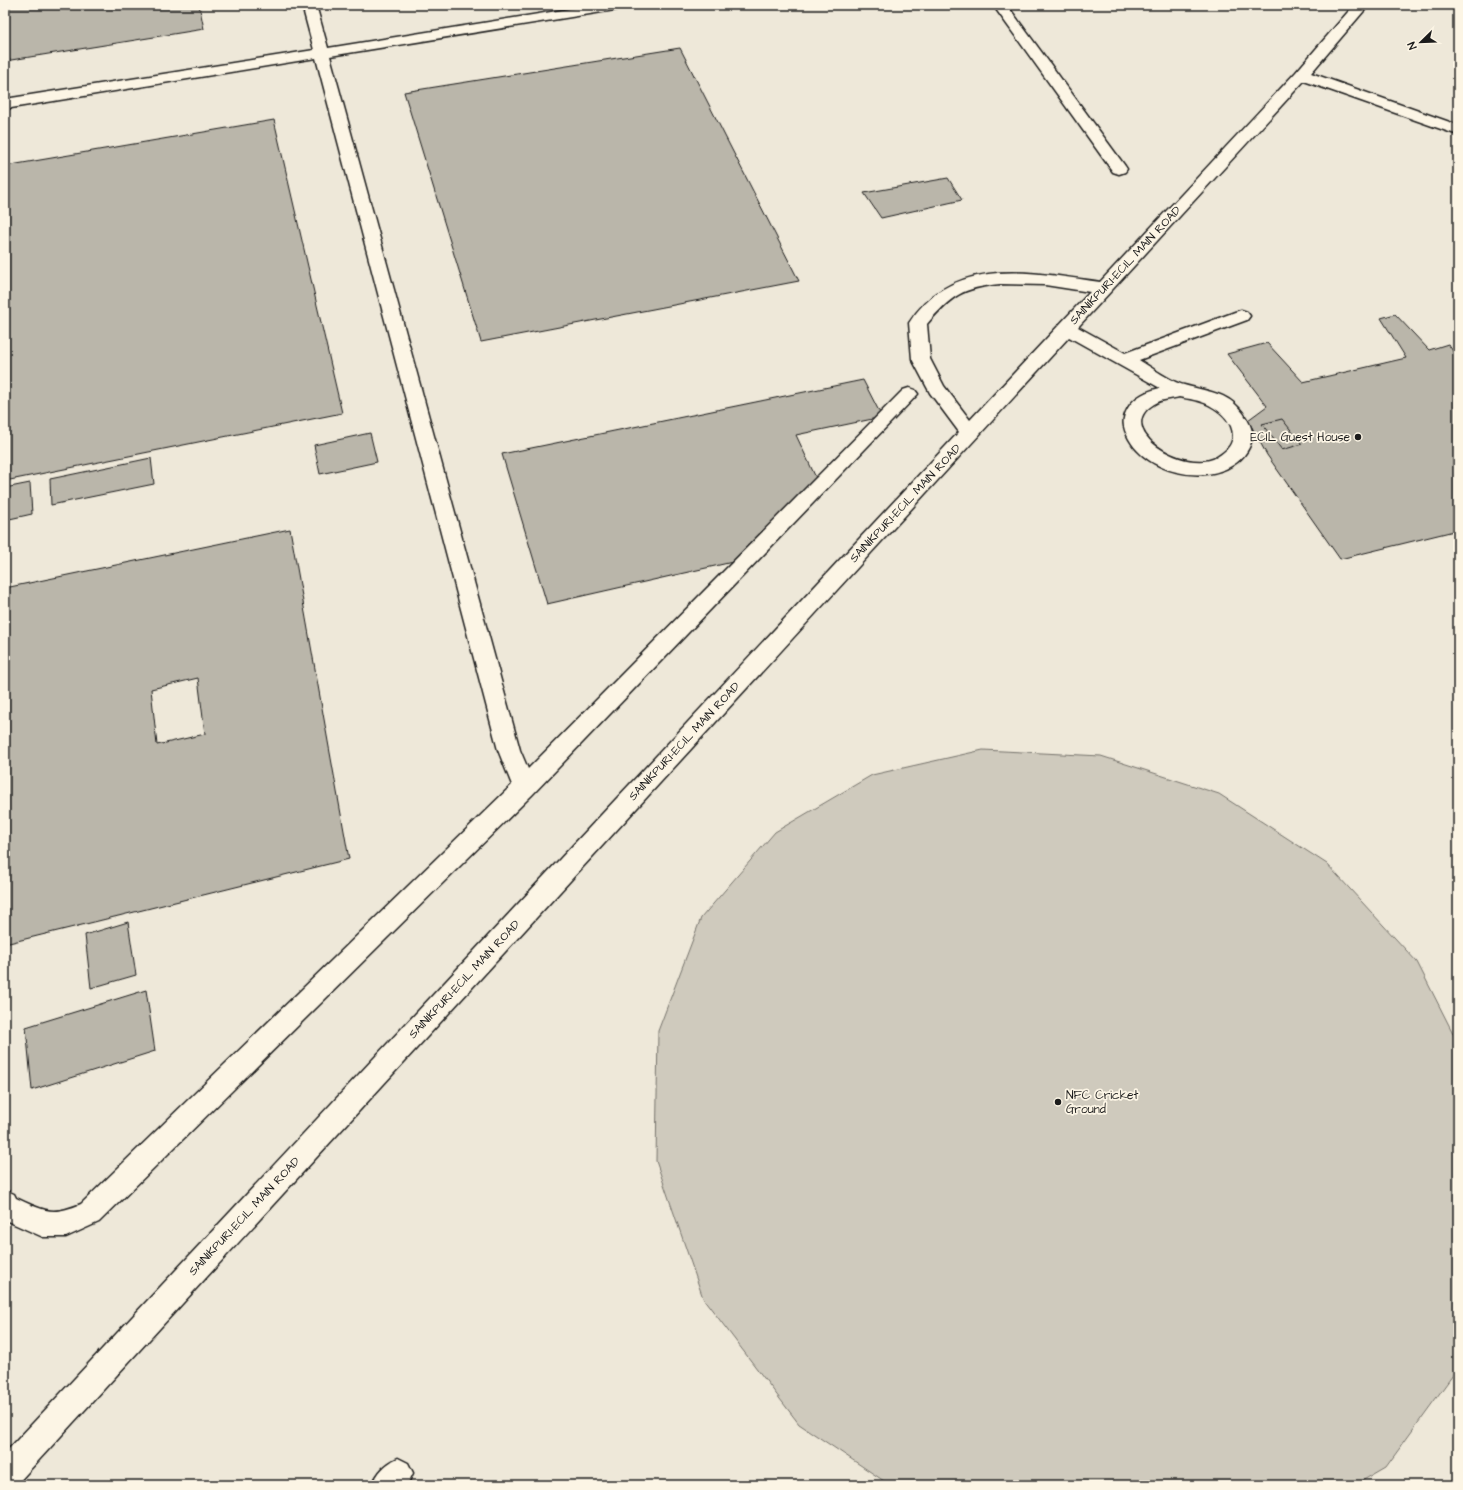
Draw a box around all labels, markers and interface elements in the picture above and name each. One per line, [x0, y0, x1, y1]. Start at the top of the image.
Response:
north arrow [1401, 22, 1441, 62]
text: N [1404, 40, 1421, 52]
street label: SAINIKPURI-ECIL MAIN ROAD [1066, 202, 1185, 328]
place label: ECIL Guest House [1250, 429, 1351, 446]
marker: ECIL Guest House [1353, 432, 1363, 442]
street label: SAINIKPURI-ECIL MAIN ROAD [846, 440, 965, 566]
street label: SAINIKPURI-ECIL MAIN ROAD [625, 678, 744, 804]
street label: SAINIKPURI-ECIL MAIN ROAD [405, 916, 524, 1042]
place label: NFC Cricket Ground [1066, 1087, 1139, 1118]
marker: NFC Cricket Ground [1053, 1097, 1063, 1107]
street label: SAINIKPURI-ECIL MAIN ROAD [185, 1153, 304, 1279]

